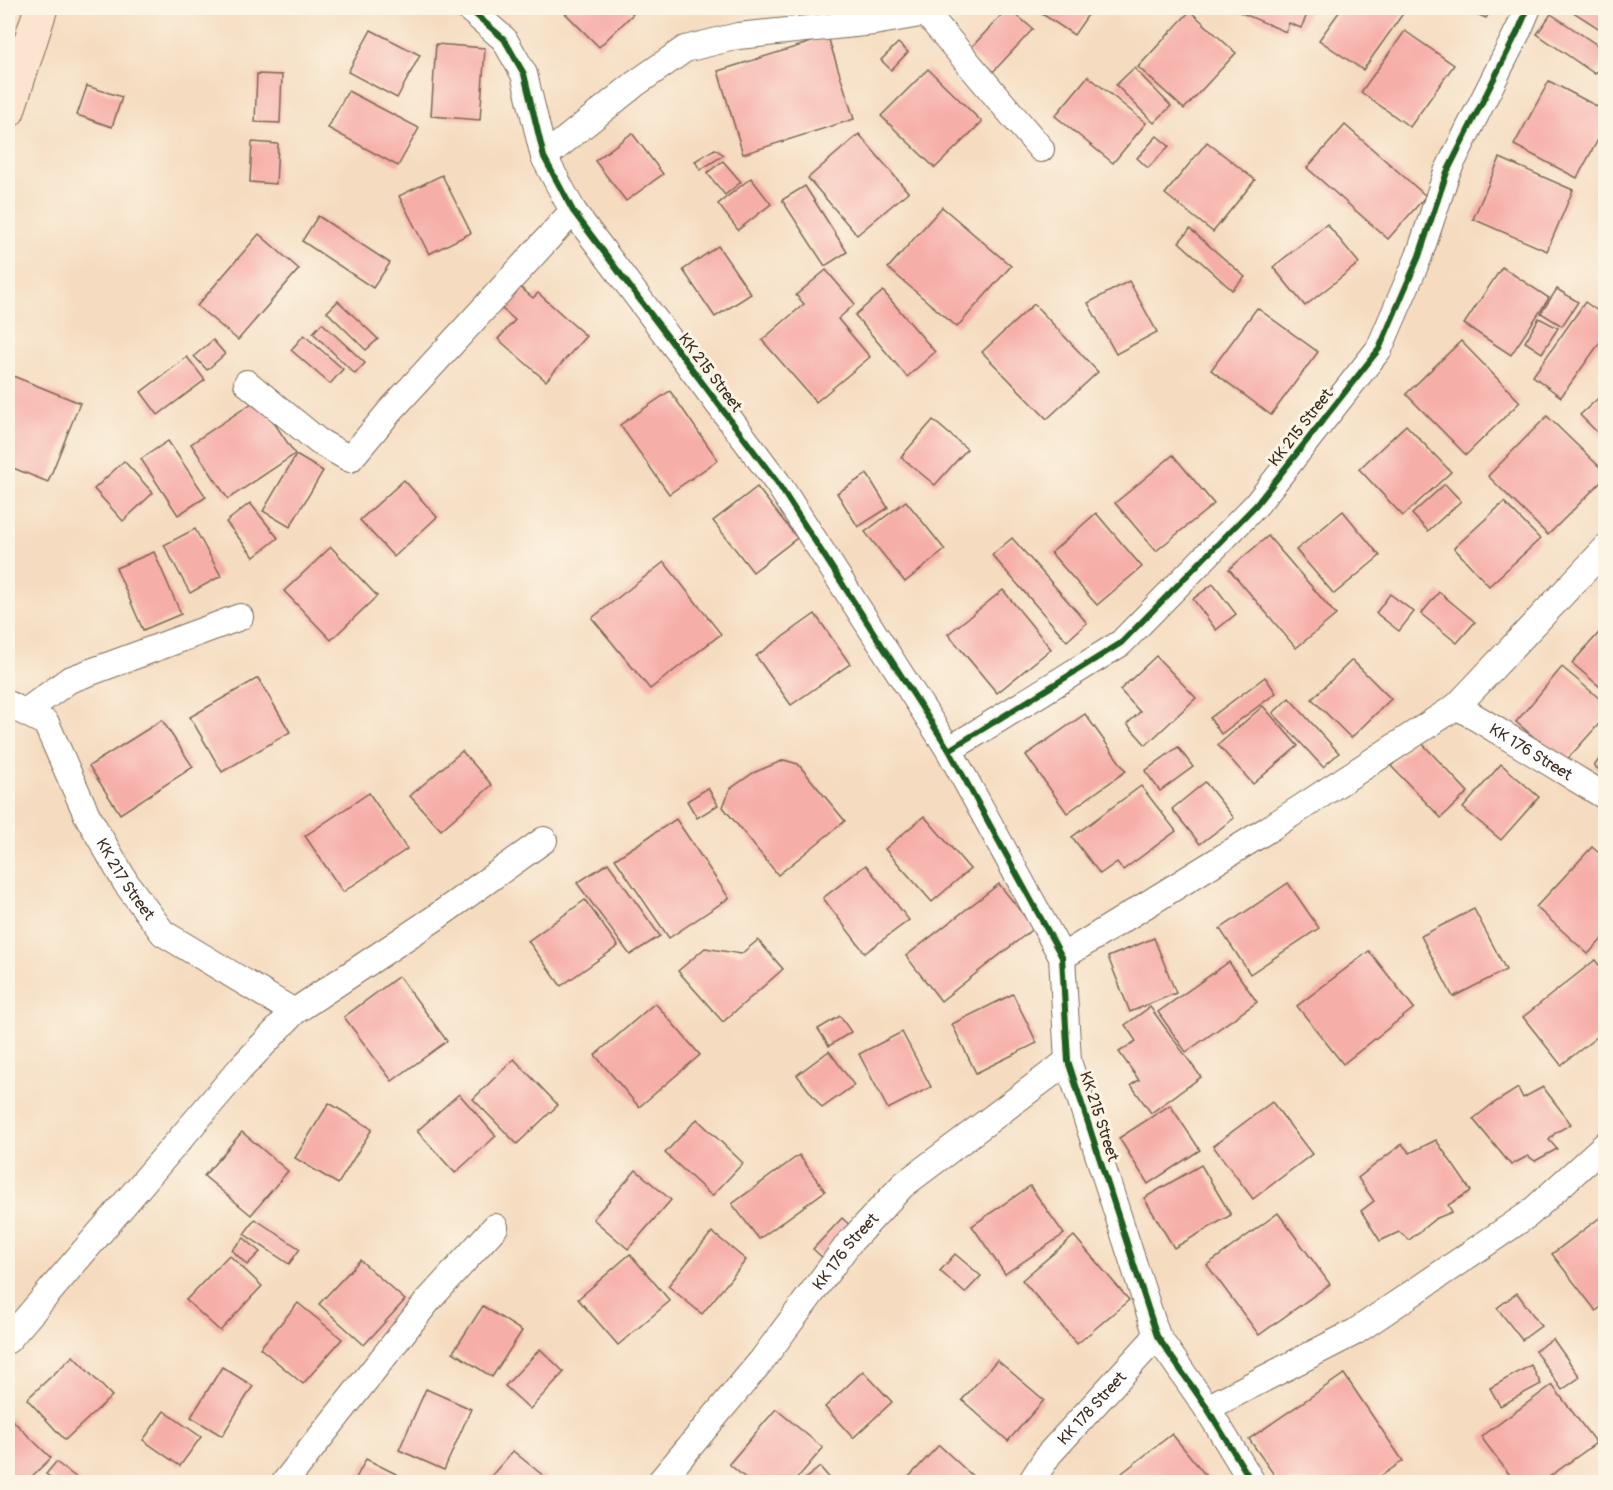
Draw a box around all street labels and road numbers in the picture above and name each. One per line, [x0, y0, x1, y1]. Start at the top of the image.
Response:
street label: KK 215 Street [674, 329, 747, 416]
street label: KK 215 Street [1264, 384, 1338, 471]
street label: KK 176 Street [1486, 719, 1576, 785]
street label: KK 217 Street [91, 835, 159, 925]
street label: KK 215 Street [1075, 1069, 1123, 1164]
street label: KK 176 Street [809, 1209, 883, 1294]
street label: KK 178 Street [1053, 1367, 1131, 1449]

